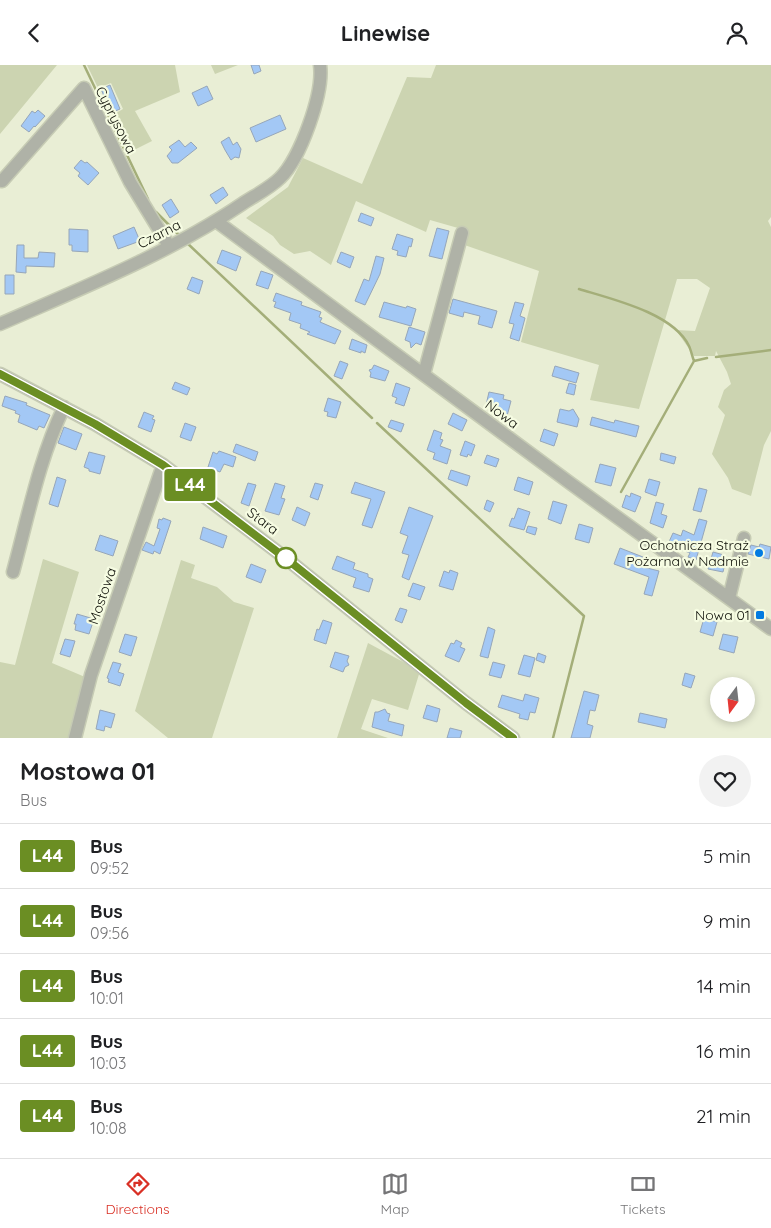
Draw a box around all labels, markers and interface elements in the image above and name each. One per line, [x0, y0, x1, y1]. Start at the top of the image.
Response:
icon: back [20, 19, 48, 47]
text: Linewise [341, 19, 430, 47]
icon: person [723, 19, 751, 47]
street label: Cyprysowa [91, 83, 141, 157]
street label: Czarna [134, 215, 184, 253]
street label: Nowa [482, 395, 522, 433]
line badge: L44 [161, 469, 219, 501]
text: L44 [174, 473, 206, 496]
street label: Stara [244, 503, 282, 539]
place label: Ochotnicza Straż Pożarna w Nadmie [626, 536, 749, 570]
unlabelled marker [275, 547, 297, 569]
marker: Ochotnicza Straż Pożarna w Nadmie [753, 547, 765, 559]
street label: Mostowa [84, 565, 120, 627]
place label: Nowa 01 [695, 606, 750, 624]
marker: Nowa 01 [754, 609, 766, 621]
north arrow [710, 677, 755, 723]
map controls [710, 677, 755, 722]
button: heart [699, 755, 751, 807]
text: Mostowa 01 [20, 756, 155, 786]
text: Bus [20, 790, 47, 810]
text: Bus [90, 834, 123, 858]
text: L44 [32, 844, 63, 867]
text: 5 min [703, 844, 751, 868]
text: 09:52 [90, 858, 129, 878]
text: Bus [90, 899, 123, 923]
text: L44 [32, 909, 63, 932]
text: 9 min [703, 909, 751, 933]
text: 09:56 [90, 923, 129, 943]
text: Bus [90, 964, 123, 988]
text: L44 [32, 974, 63, 997]
text: 14 min [697, 974, 751, 998]
text: 10:01 [90, 988, 124, 1008]
text: Bus [90, 1029, 123, 1053]
text: L44 [32, 1039, 63, 1062]
text: 16 min [696, 1039, 751, 1063]
text: 10:03 [90, 1053, 126, 1073]
text: Bus [90, 1094, 123, 1118]
text: L44 [32, 1104, 63, 1127]
text: 21 min [696, 1104, 751, 1128]
text: 10:08 [90, 1118, 127, 1138]
tab: Directions [105, 1170, 170, 1218]
tab: Map [381, 1170, 409, 1218]
tab: Tickets [620, 1170, 665, 1218]

